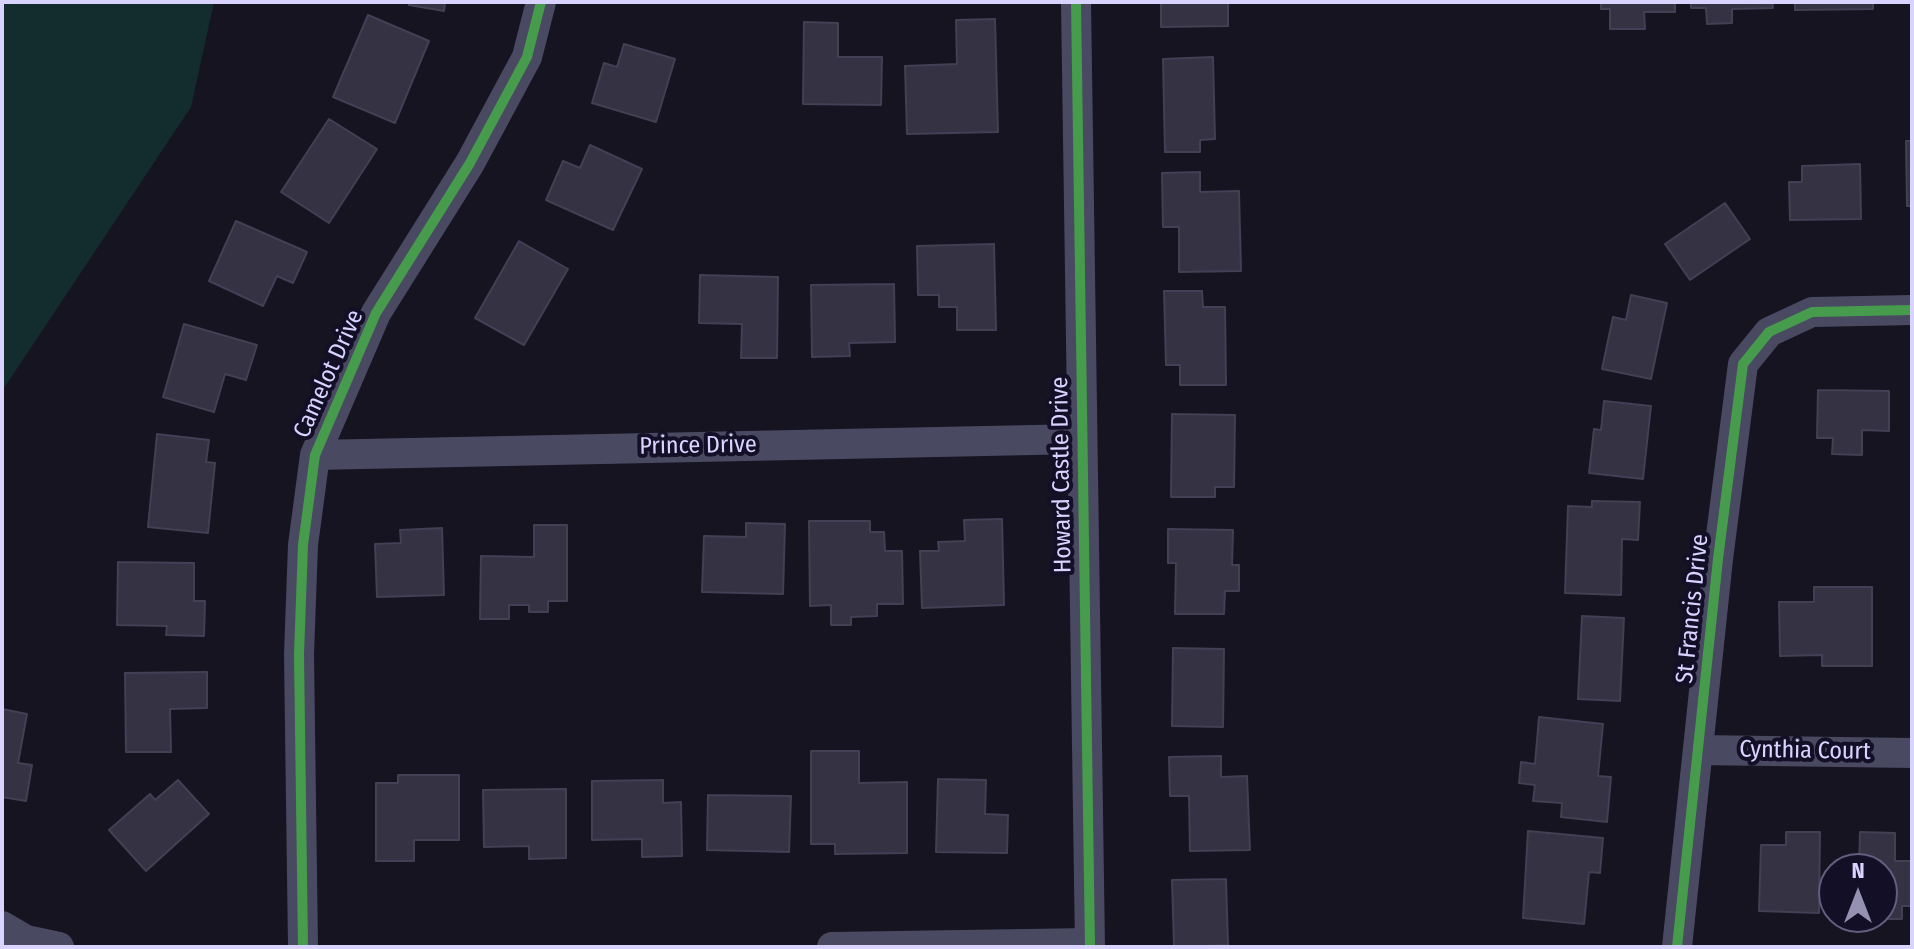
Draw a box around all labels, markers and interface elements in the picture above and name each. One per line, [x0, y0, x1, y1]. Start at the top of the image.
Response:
street label: Camelot Drive [288, 305, 370, 443]
street label: Howard Castle Drive [1046, 377, 1078, 573]
street label: Prince Drive [639, 431, 757, 461]
street label: St Francis Drive [1671, 533, 1715, 685]
street label: Cynthia Court [1739, 735, 1871, 767]
north arrow [1818, 853, 1898, 933]
text: N [1851, 857, 1865, 884]

